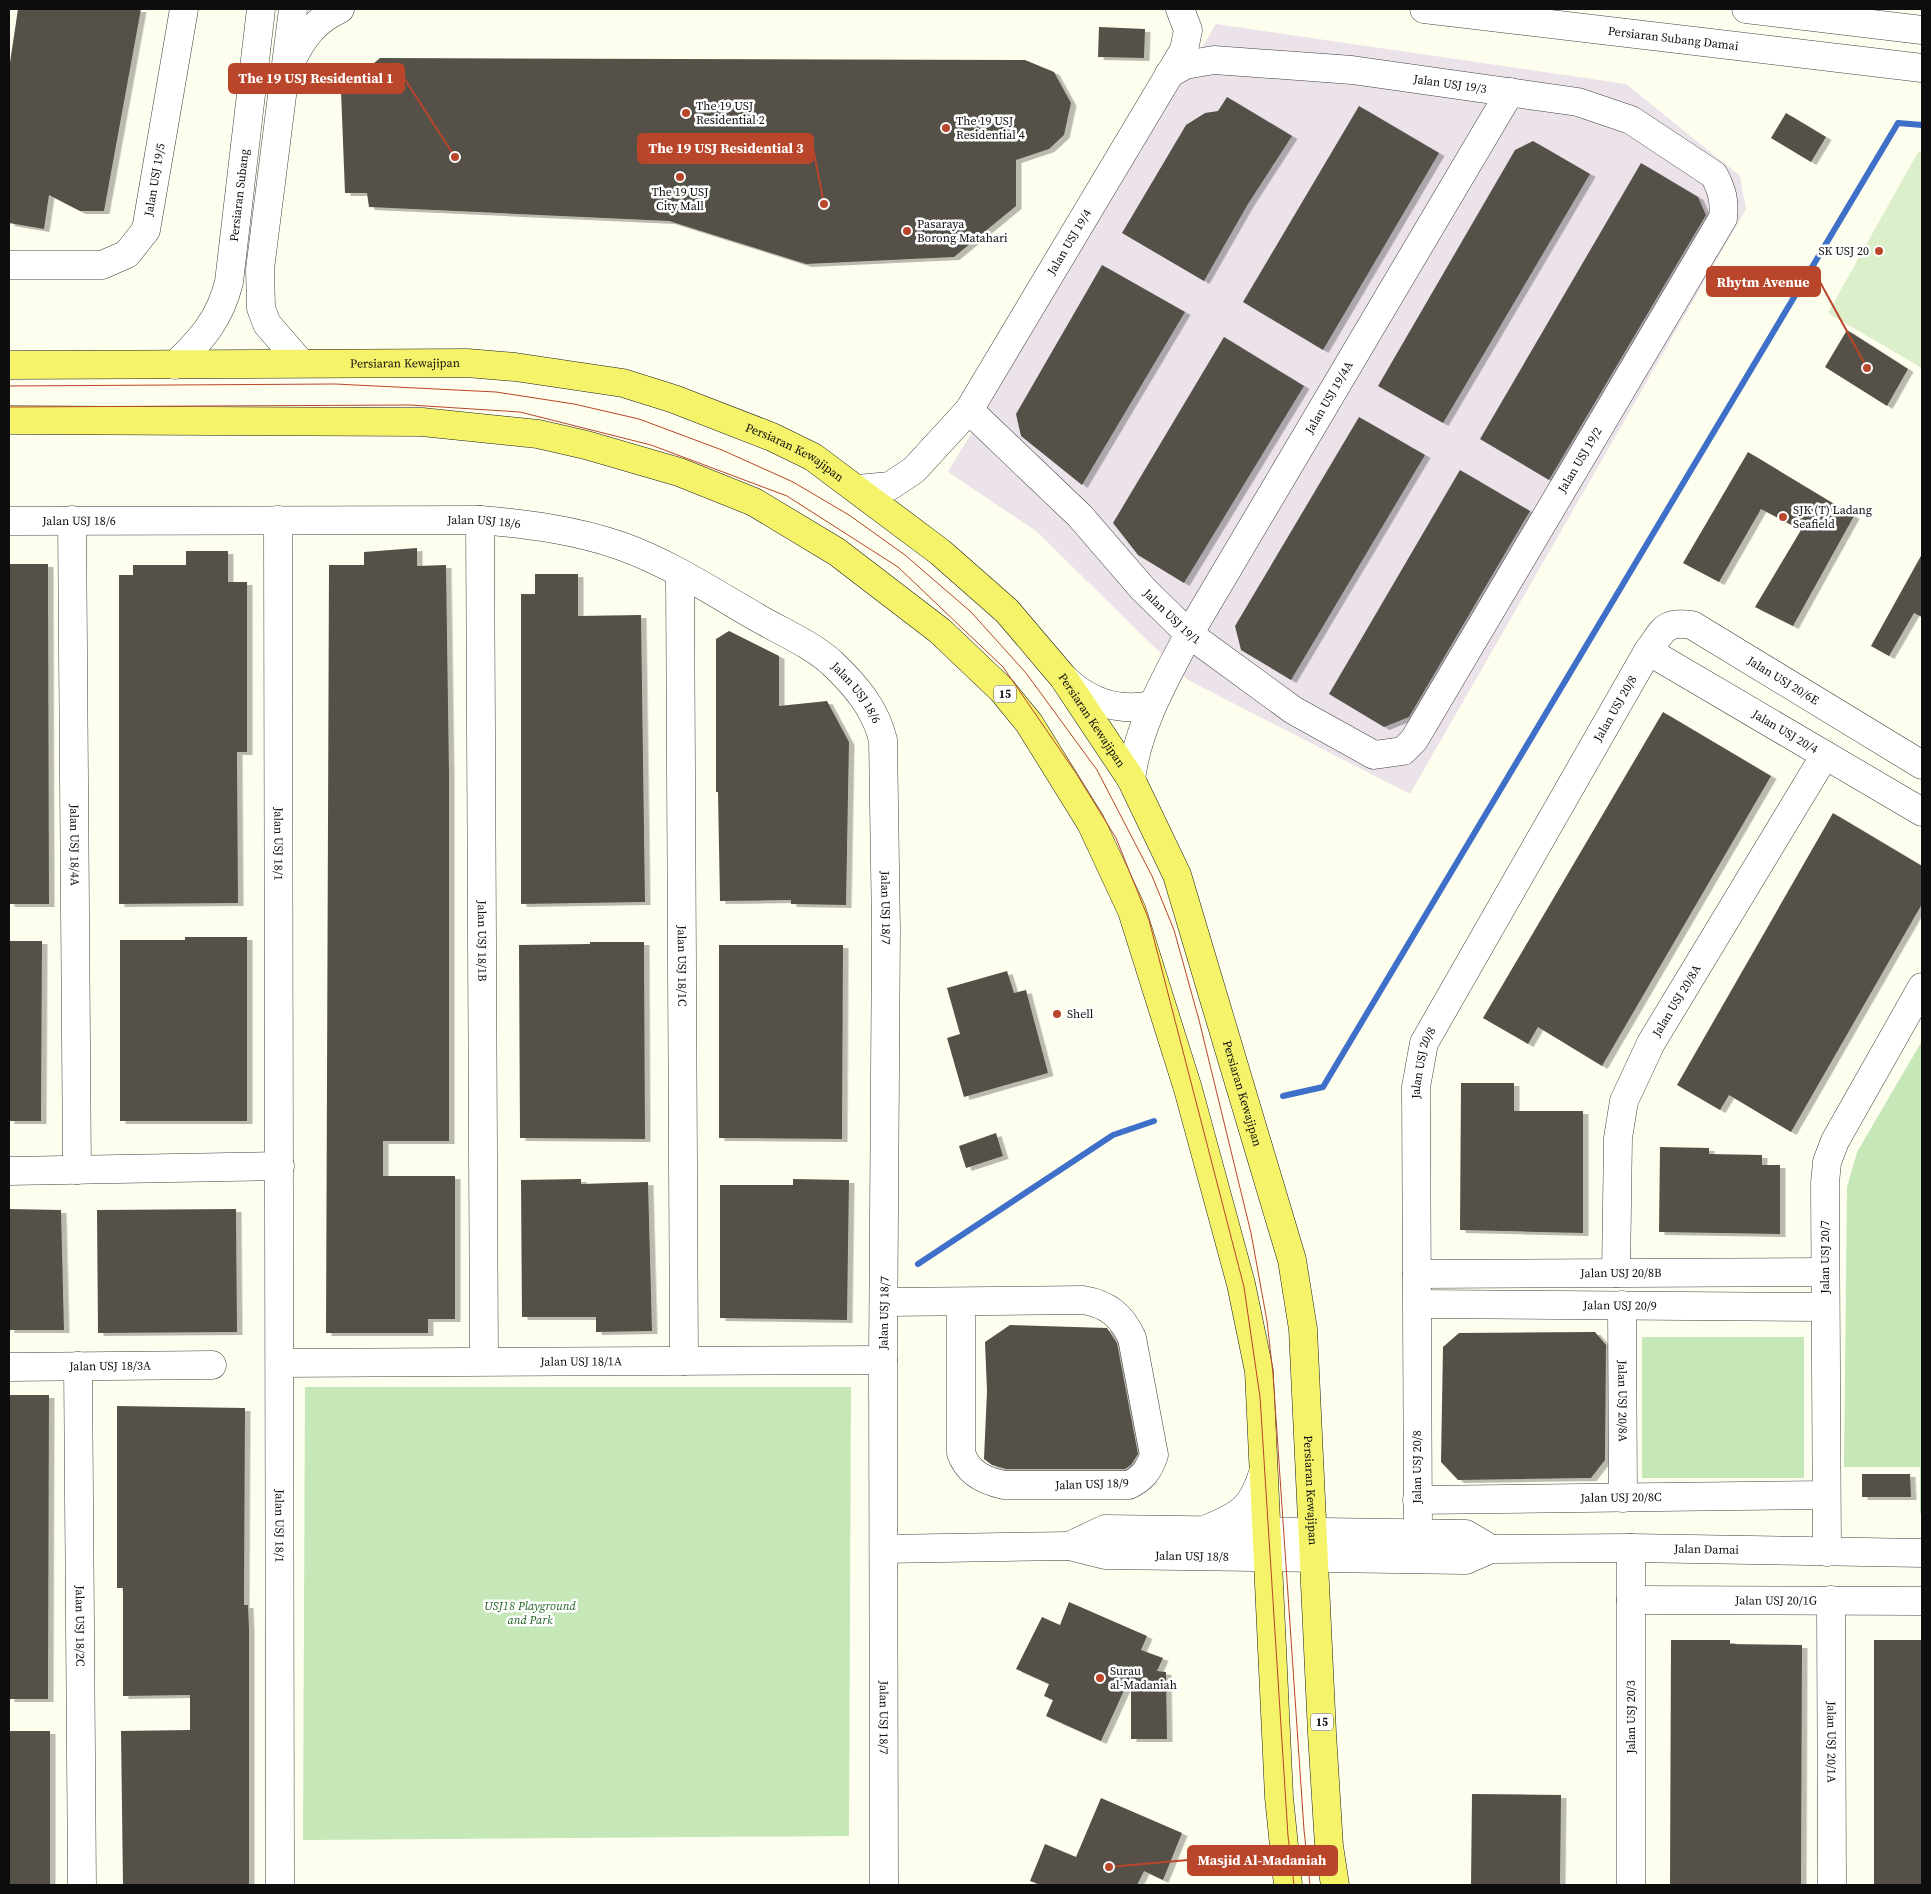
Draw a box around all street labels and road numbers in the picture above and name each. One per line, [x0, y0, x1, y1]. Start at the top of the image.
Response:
street label: Persiaran Subang Damai [1607, 23, 1740, 54]
street label: Jalan USJ 19/3 [1411, 71, 1488, 97]
street label: Jalan USJ 19/5 [140, 142, 169, 218]
street label: Persiaran Subang [226, 148, 253, 243]
street label: Jalan USJ 19/4 [1043, 206, 1095, 279]
street label: Persiaran Kewajipan [350, 355, 460, 372]
street label: Jalan USJ 19/4A [1301, 358, 1357, 438]
street label: Persiaran Kewajipan [743, 419, 847, 485]
street label: Jalan USJ 19/2 [1554, 424, 1605, 497]
street label: Jalan USJ 18/6 [446, 512, 522, 532]
street label: Jalan USJ 18/6 [41, 513, 116, 529]
street label: Jalan USJ 19/1 [1139, 585, 1204, 648]
street label: Jalan USJ 20/6E [1744, 652, 1822, 708]
street label: Jalan USJ 18/6 [827, 658, 885, 726]
street label: Persiaran Kewajipan [1055, 670, 1129, 770]
street label: Jalan USJ 20/8 [1589, 673, 1640, 745]
road number: 15 [994, 686, 1016, 702]
street label: Jalan USJ 20/4 [1748, 705, 1821, 757]
street label: Jalan USJ 18/4A [66, 803, 83, 886]
street label: Jalan USJ 18/1 [270, 806, 287, 881]
street label: Jalan USJ 18/7 [877, 870, 894, 945]
street label: Jalan USJ 18/1B [474, 899, 490, 982]
street label: Jalan USJ 18/1C [674, 924, 690, 1007]
street label: Jalan USJ 20/8A [1648, 961, 1705, 1041]
street label: Jalan USJ 20/8 [1408, 1024, 1439, 1100]
street label: Persiaran Kewajipan [1219, 1039, 1266, 1148]
street label: Jalan USJ 20/7 [1817, 1220, 1833, 1295]
street label: Jalan USJ 20/8B [1579, 1265, 1662, 1281]
street label: Jalan USJ 18/7 [875, 1276, 893, 1351]
street label: Jalan USJ 20/9 [1582, 1297, 1657, 1314]
street label: Jalan USJ 18/1A [539, 1353, 622, 1370]
street label: Jalan USJ 18/3A [68, 1358, 151, 1374]
street label: Jalan USJ 20/8A [1614, 1359, 1631, 1442]
street label: Jalan USJ 20/8 [1409, 1430, 1425, 1505]
street label: Persiaran Kewajipan [1300, 1435, 1321, 1545]
street label: Jalan USJ 18/9 [1054, 1475, 1129, 1493]
street label: Jalan USJ 18/1 [271, 1488, 288, 1563]
street label: Jalan USJ 20/8C [1579, 1489, 1662, 1506]
street label: Jalan Damai [1673, 1541, 1740, 1558]
street label: Jalan USJ 18/8 [1154, 1548, 1229, 1565]
street label: Jalan USJ 18/2C [72, 1584, 88, 1667]
street label: Jalan USJ 20/1G [1734, 1592, 1817, 1609]
street label: Jalan USJ 18/7 [876, 1680, 892, 1755]
street label: Jalan USJ 20/3 [1623, 1680, 1639, 1755]
street label: Jalan USJ 20/1A [1823, 1700, 1840, 1783]
road number: 15 [1311, 1714, 1333, 1730]

